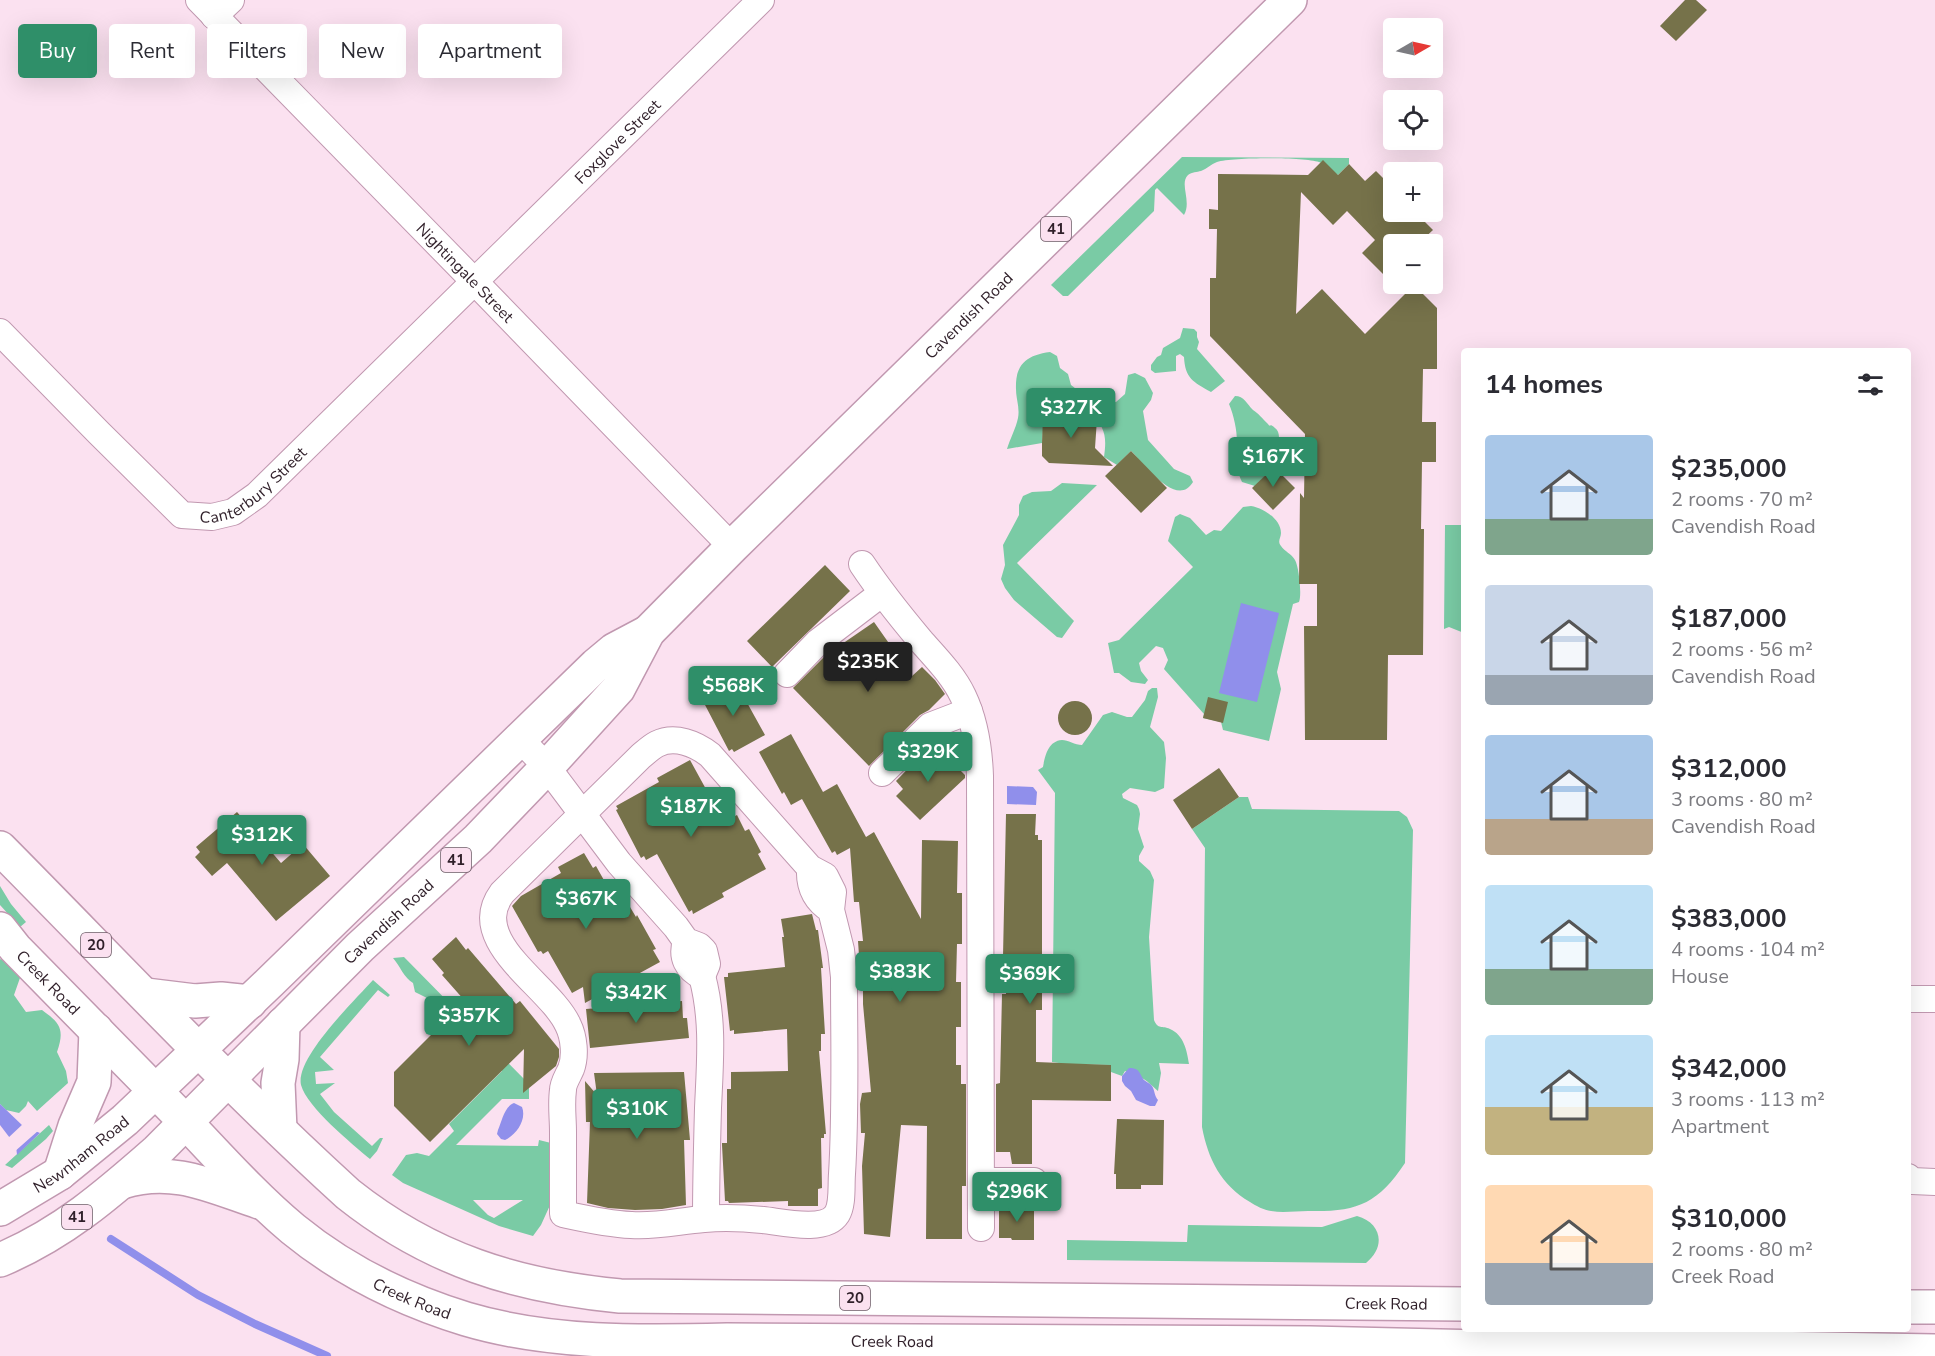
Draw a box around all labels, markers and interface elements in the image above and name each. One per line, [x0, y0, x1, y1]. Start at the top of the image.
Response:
north arrow [1383, 18, 1443, 78]
map controls [1383, 18, 1443, 294]
chip: Buy [18, 24, 97, 78]
chip: Rent [109, 24, 195, 78]
chip: Filters [207, 24, 307, 78]
chip: New [319, 24, 406, 78]
chip: Apartment [418, 24, 562, 78]
button: locate [1383, 90, 1443, 150]
street label: Foxglove Street [570, 94, 666, 189]
button: + [1383, 162, 1443, 222]
road number: 41 [1041, 217, 1071, 241]
street label: Nightingale Street [411, 218, 519, 328]
button: − [1383, 234, 1443, 294]
street label: Cavendish Road [920, 268, 1018, 364]
text: 14 homes [1485, 367, 1603, 402]
icon: filters [1854, 368, 1887, 401]
pin: $327K [1029, 388, 1113, 439]
text: $327K [1040, 394, 1102, 421]
pin: $167K [1231, 437, 1315, 488]
street label: Canterbury Street [199, 442, 312, 529]
text: $167K [1242, 443, 1304, 470]
text: $235,000 [1671, 451, 1787, 486]
icon: home [1533, 459, 1605, 531]
text: 2 rooms · 70 m² [1671, 486, 1813, 513]
text: Cavendish Road [1671, 513, 1816, 540]
text: $187,000 [1671, 601, 1787, 636]
icon: home [1533, 609, 1605, 681]
text: 2 rooms · 56 m² [1671, 636, 1813, 663]
pin: $235K [826, 642, 910, 693]
text: $235K [837, 648, 899, 675]
text: Cavendish Road [1671, 663, 1816, 690]
pin: $568K [691, 666, 775, 717]
text: $568K [702, 672, 764, 699]
pin: $329K [886, 732, 970, 783]
text: $329K [897, 738, 959, 765]
text: $312,000 [1671, 751, 1787, 786]
icon: home [1533, 759, 1605, 831]
text: 3 rooms · 80 m² [1671, 786, 1813, 813]
pin: $187K [649, 787, 733, 838]
text: $187K [660, 793, 722, 820]
text: Cavendish Road [1671, 813, 1816, 840]
pin: $312K [220, 815, 304, 866]
text: $312K [231, 821, 293, 848]
road number: 41 [441, 848, 471, 872]
street label: Cavendish Road [339, 875, 439, 969]
pin: $367K [544, 879, 628, 930]
text: $367K [555, 885, 617, 912]
text: $383,000 [1671, 901, 1787, 936]
icon: home [1533, 909, 1605, 981]
road number: 20 [81, 933, 111, 957]
text: 4 rooms · 104 m² [1671, 936, 1825, 963]
street label: Creek Road [11, 946, 85, 1020]
pin: $383K [858, 952, 942, 1003]
pin: $369K [988, 954, 1072, 1005]
text: $383K [869, 958, 931, 985]
text: $369K [999, 960, 1061, 987]
text: House [1671, 963, 1729, 990]
pin: $342K [594, 973, 678, 1024]
text: $342K [605, 979, 667, 1006]
pin: $357K [427, 996, 511, 1047]
text: $357K [438, 1002, 500, 1029]
text: $342,000 [1671, 1051, 1787, 1086]
icon: home [1533, 1059, 1605, 1131]
text: 3 rooms · 113 m² [1671, 1086, 1825, 1113]
pin: $310K [595, 1089, 679, 1140]
text: $310K [606, 1095, 668, 1122]
street label: Newnham Road [29, 1111, 134, 1199]
text: Apartment [1671, 1113, 1769, 1140]
pin: $296K [975, 1172, 1059, 1223]
text: $296K [986, 1178, 1048, 1205]
text: $310,000 [1671, 1201, 1787, 1236]
road number: 41 [62, 1205, 92, 1229]
icon: home [1533, 1209, 1605, 1281]
text: 2 rooms · 80 m² [1671, 1236, 1813, 1263]
text: Creek Road [1671, 1263, 1774, 1290]
street label: Creek Road [369, 1273, 454, 1325]
road number: 20 [840, 1286, 870, 1310]
street label: Creek Road [1345, 1293, 1428, 1316]
street label: Creek Road [851, 1331, 934, 1353]

